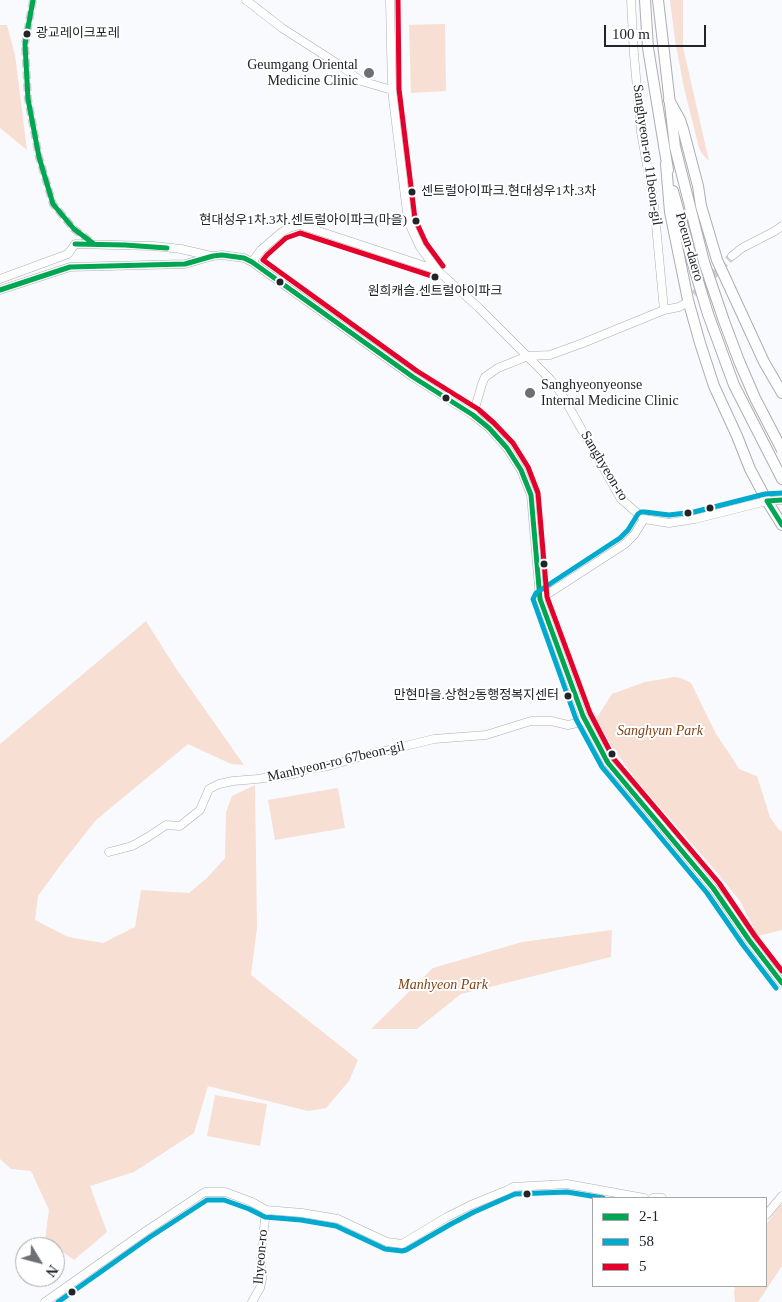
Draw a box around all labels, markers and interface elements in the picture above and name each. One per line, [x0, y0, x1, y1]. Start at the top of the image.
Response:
scale bar [607, 15, 710, 47]
place label: 광교레이크포레 [36, 26, 120, 42]
text: 100 m [612, 26, 650, 42]
marker: 광교레이크포레 [22, 29, 32, 39]
place label: Geumgang Oriental Medicine Clinic [247, 57, 358, 90]
marker: Geumgang Oriental Medicine Clinic [362, 66, 376, 80]
street label: Sanghyeon-ro 11beon-gil [629, 83, 665, 227]
place label: 센트럴아이파크.현대성우1차.3차 [421, 184, 596, 200]
marker: 센트럴아이파크.현대성우1차.3차 [407, 187, 417, 197]
street label: Poeun-daero [671, 211, 707, 283]
place label: 현대성우1차.3차.센트럴아이파크(마을) [199, 213, 407, 229]
marker: 현대성우1차.3차.센트럴아이파크(마을) [411, 216, 421, 226]
marker: 원희캐슬.센트럴아이파크 [430, 272, 440, 282]
unlabelled marker [275, 277, 285, 287]
place label: 원희캐슬.센트럴아이파크 [368, 284, 502, 300]
place label: Sanghyeonyeonse Internal Medicine Clinic [541, 377, 679, 410]
marker: Sanghyeonyeonse Internal Medicine Clinic [523, 386, 537, 400]
unlabelled marker [441, 393, 451, 403]
street label: Sanghyeon-ro [577, 428, 631, 504]
unlabelled marker [705, 503, 715, 513]
unlabelled marker [683, 508, 693, 518]
unlabelled marker [539, 559, 549, 569]
place label: 만현마을.상현2동행정복지센터 [394, 688, 559, 704]
marker: 만현마을.상현2동행정복지센터 [563, 691, 573, 701]
park label: Sanghyun Park [617, 723, 703, 739]
street label: Manhyeon-ro 67beon-gil [266, 738, 406, 786]
unlabelled marker [607, 749, 617, 759]
park label: Manhyeon Park [398, 977, 488, 993]
unlabelled marker [522, 1189, 532, 1199]
legend [592, 1197, 767, 1287]
text: 2-1 [639, 1208, 659, 1224]
street label: Ihyeon-ro [250, 1229, 272, 1285]
text: 58 [639, 1233, 654, 1249]
north arrow [15, 1237, 65, 1287]
text: 5 [639, 1258, 647, 1274]
text: N [43, 1262, 61, 1279]
unlabelled marker [67, 1287, 77, 1297]

